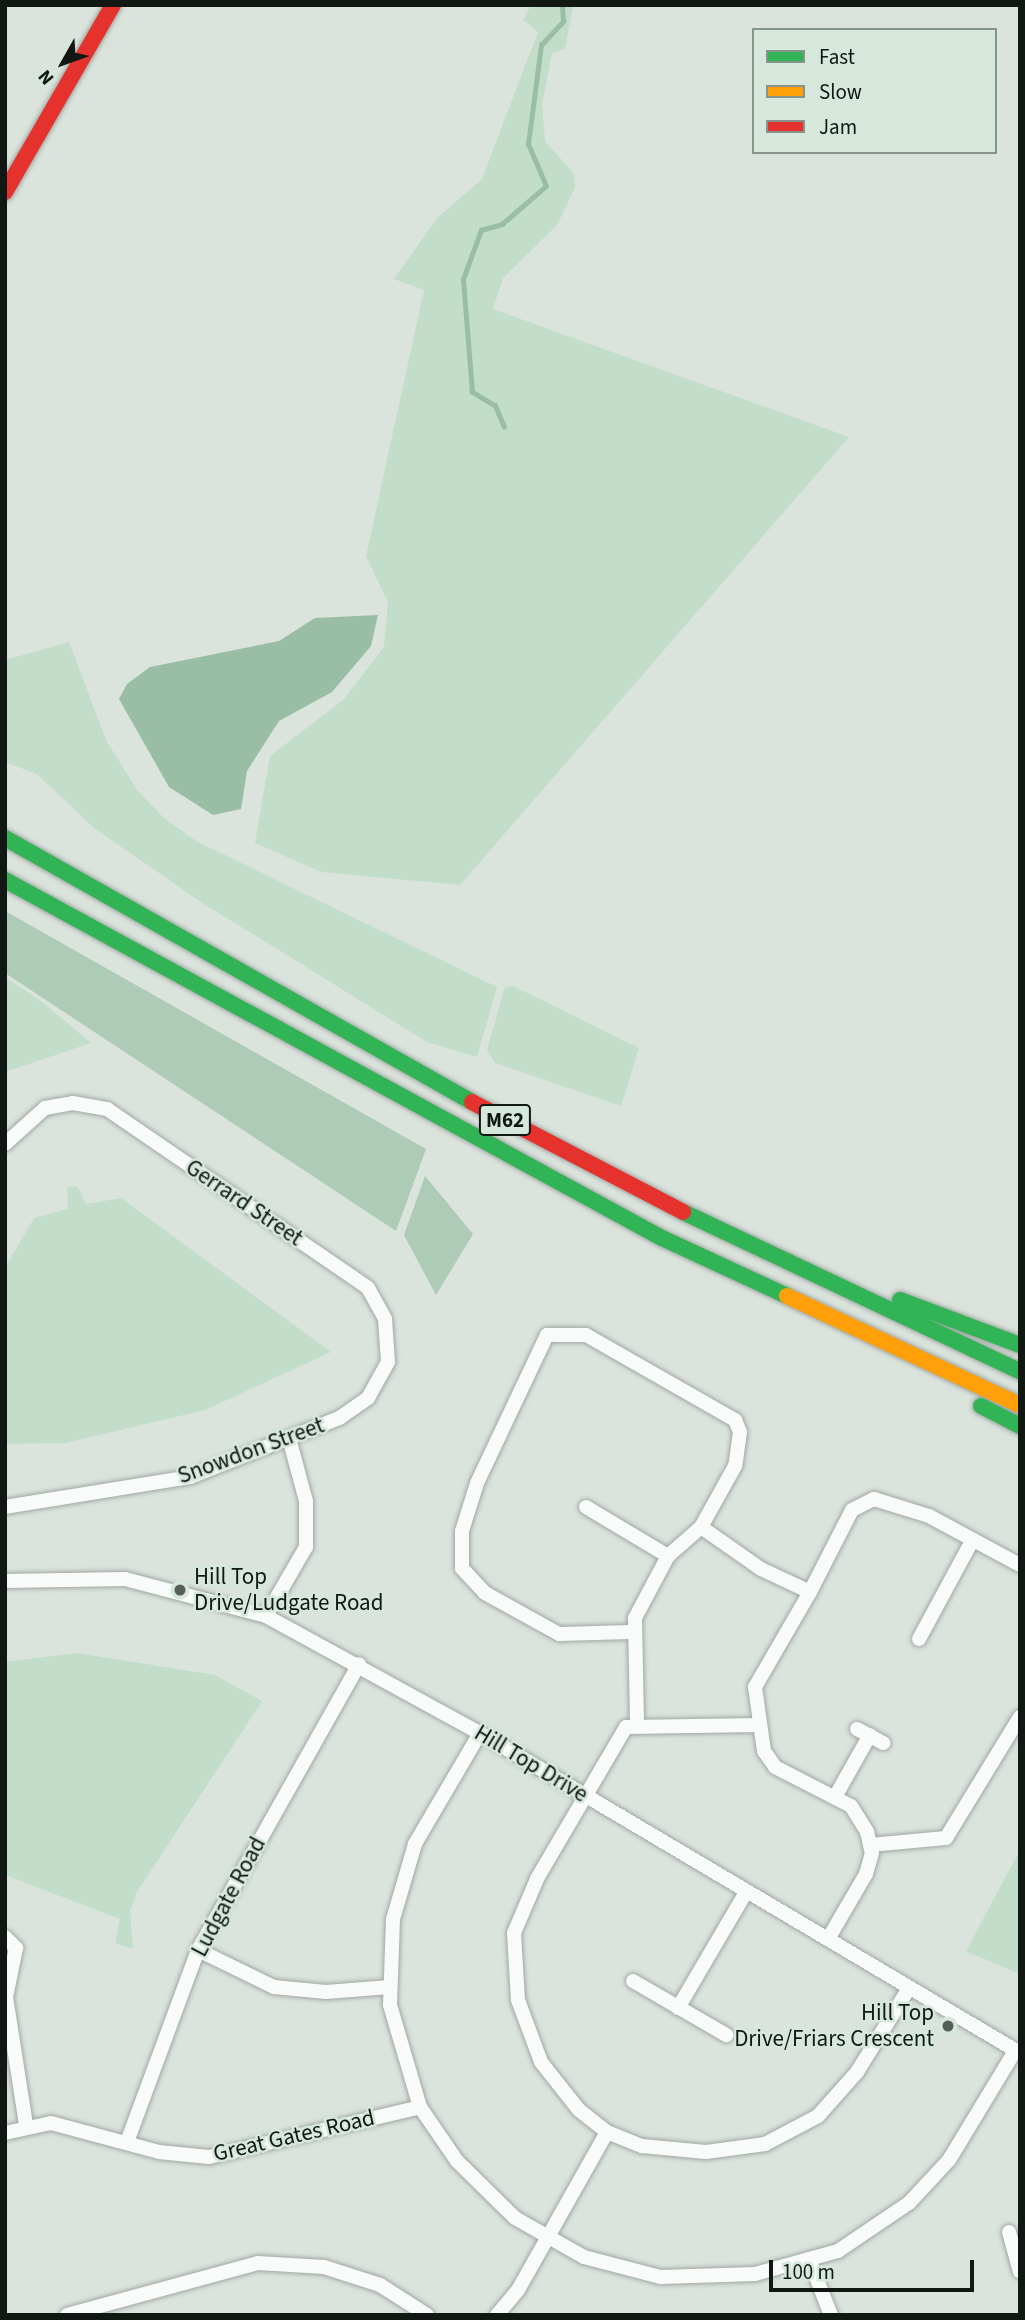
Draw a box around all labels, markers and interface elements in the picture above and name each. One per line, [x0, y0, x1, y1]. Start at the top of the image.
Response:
north arrow [28, 28, 98, 98]
legend [752, 28, 997, 154]
text: Fast [819, 42, 855, 72]
text: N [32, 63, 61, 90]
text: Slow [819, 77, 862, 107]
text: Jam [819, 112, 857, 142]
road number: M62 [479, 1102, 531, 1138]
street label: Gerrard Street [180, 1154, 308, 1252]
street label: Snowdon Street [174, 1412, 328, 1490]
place label: Hill Top Drive/Ludgate Road [194, 1563, 383, 1617]
marker: Hill Top Drive/Ludgate Road [172, 1582, 188, 1598]
street label: Hill Top Drive [469, 1719, 593, 1809]
street label: Ludgate Road [186, 1832, 272, 1962]
place label: Hill Top Drive/Friars Crescent [734, 1999, 934, 2053]
marker: Hill Top Drive/Friars Crescent [940, 2018, 956, 2034]
street label: Great Gates Road [211, 2104, 377, 2168]
scale bar [773, 2246, 978, 2290]
text: 100 m [782, 2257, 835, 2287]

